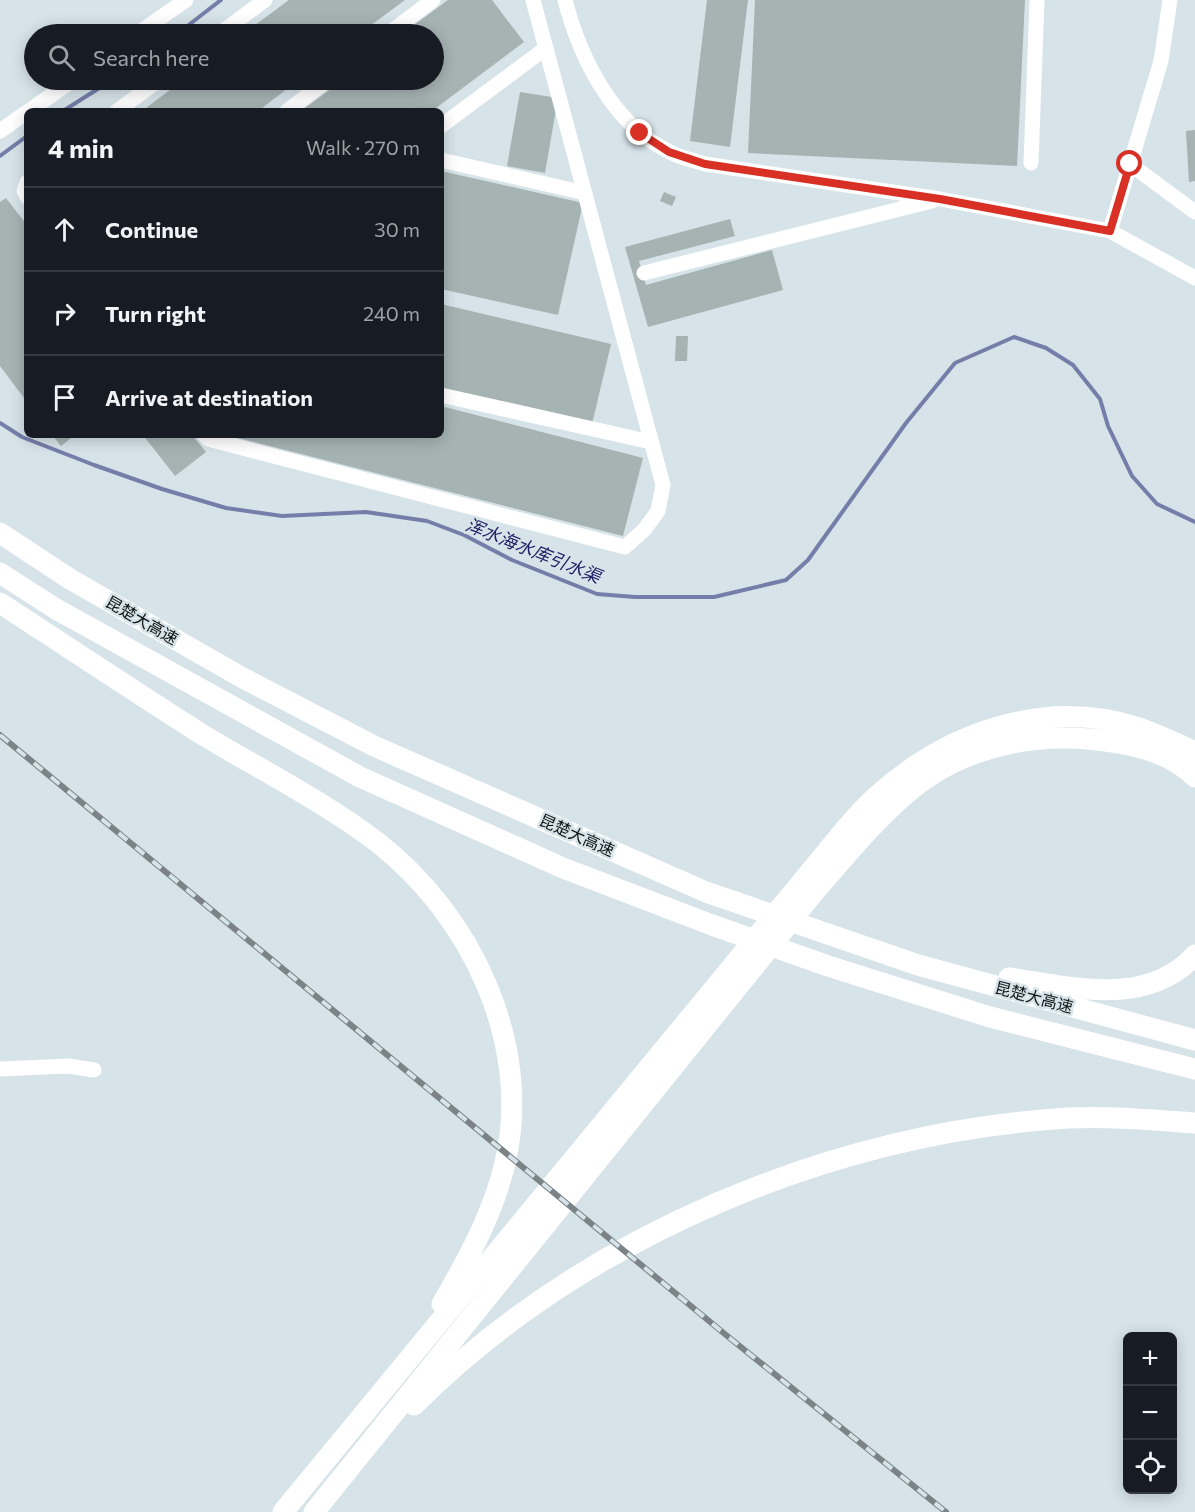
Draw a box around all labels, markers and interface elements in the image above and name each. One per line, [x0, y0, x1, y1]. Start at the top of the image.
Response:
search box [24, 24, 444, 90]
icon: search [45, 41, 78, 74]
text: Search here [93, 44, 209, 71]
route end [626, 119, 652, 145]
text: 4 min [48, 132, 114, 163]
text: Walk · 270 m [306, 135, 420, 159]
route start [1116, 150, 1142, 176]
icon: ahead [48, 213, 81, 246]
text: Continue [105, 216, 198, 243]
text: 30 m [374, 217, 420, 241]
icon: right [48, 297, 81, 330]
text: Turn right [105, 300, 206, 327]
text: 240 m [363, 301, 420, 325]
icon: arrive [48, 381, 81, 414]
text: Arrive at destination [105, 384, 313, 411]
water label: 浑水海水库引水渠 [462, 513, 607, 588]
street label: 昆楚大高速 [103, 591, 182, 648]
street label: 昆楚大高速 [537, 810, 618, 859]
street label: 昆楚大高速 [993, 977, 1075, 1016]
map controls [1123, 1332, 1177, 1494]
button: + [1123, 1332, 1177, 1386]
button: − [1123, 1386, 1177, 1440]
button: locate [1123, 1440, 1177, 1494]

